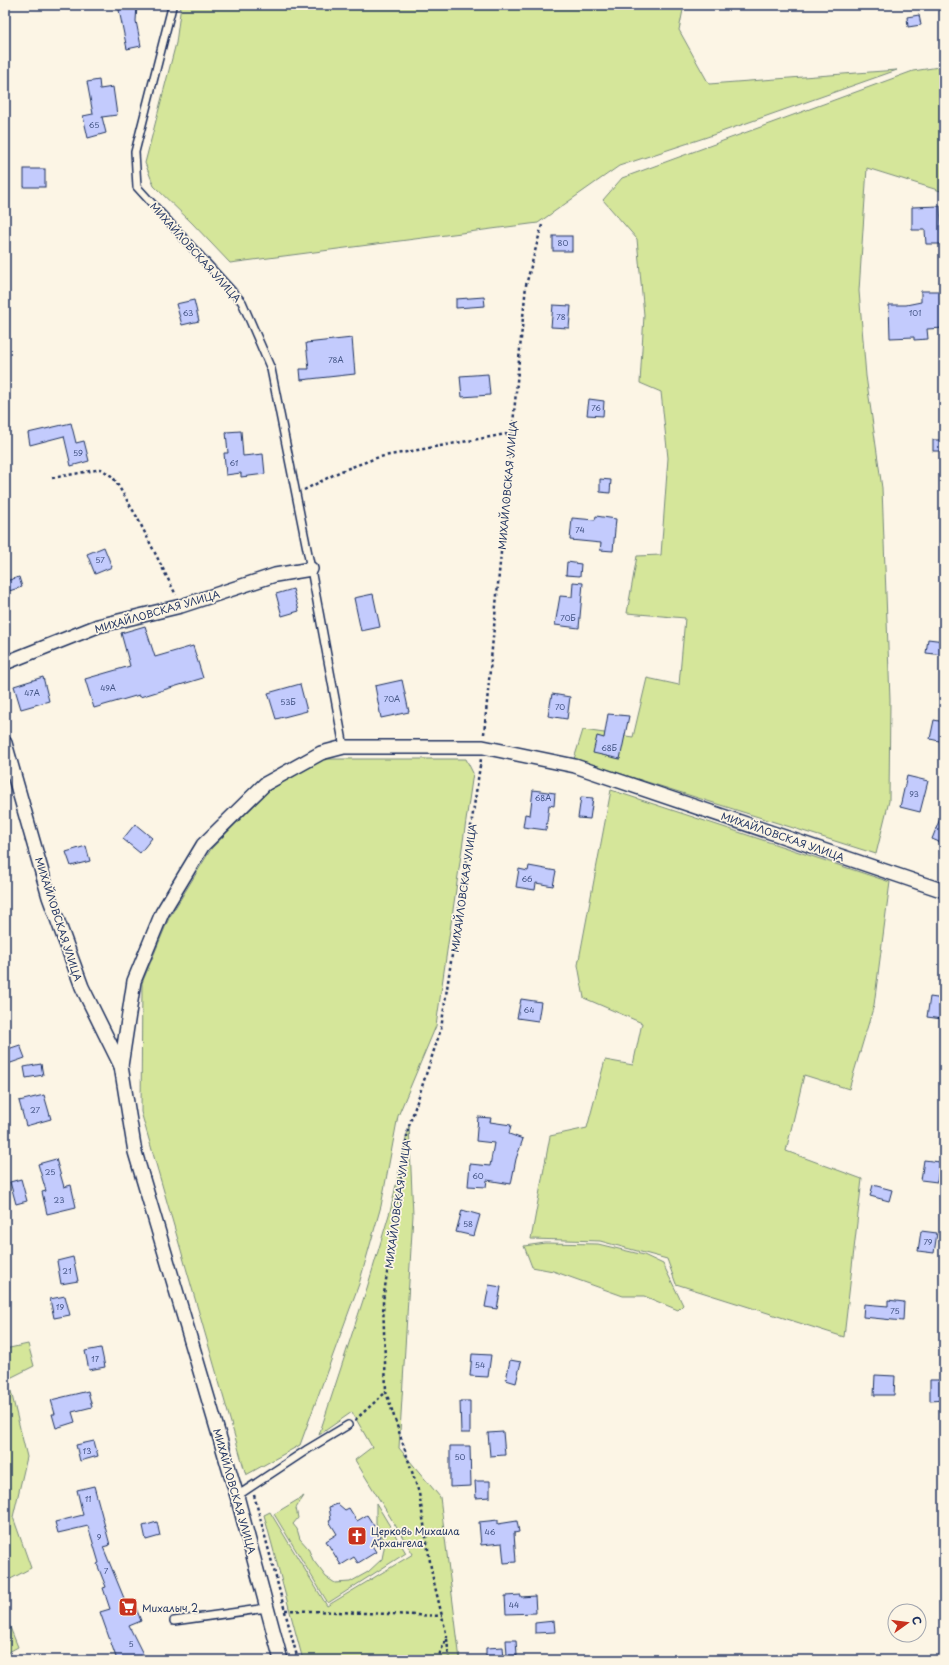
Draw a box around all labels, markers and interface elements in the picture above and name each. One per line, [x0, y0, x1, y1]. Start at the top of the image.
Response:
house number: 65 [89, 119, 99, 131]
street label: МИХАЙЛОВСКАЯ УЛИЦА [147, 199, 245, 305]
house number: 80 [558, 237, 569, 249]
house number: 63 [183, 307, 193, 319]
house number: 101 [909, 307, 921, 319]
house number: 78 [556, 311, 566, 323]
house number: 78А [328, 354, 344, 366]
house number: 76 [591, 402, 601, 414]
street label: МИХАЙЛОВСКАЯ УЛИЦА [494, 419, 520, 550]
house number: 59 [73, 447, 83, 459]
house number: 61 [230, 457, 239, 469]
house number: 74 [575, 524, 585, 536]
house number: 57 [95, 554, 105, 566]
street label: МИХАЙЛОВСКАЯ УЛИЦА [93, 586, 222, 636]
house number: 70Б [560, 612, 576, 624]
house number: 49А [100, 682, 116, 694]
house number: 47А [24, 687, 40, 699]
house number: 70А [384, 693, 400, 705]
house number: 53Б [280, 696, 296, 708]
house number: 70 [555, 701, 565, 713]
house number: 68Б [601, 742, 617, 754]
house number: 93 [909, 788, 919, 800]
house number: 68А [535, 792, 551, 804]
street label: МИХАЙЛОВСКАЯ УЛИЦА [719, 808, 847, 864]
street label: МИХАЙЛОВСКАЯ УЛИЦА [447, 822, 480, 953]
street label: МИХАЙЛОВСКАЯ УЛИЦА [32, 855, 86, 983]
house number: 66 [521, 873, 533, 885]
house number: 64 [524, 1004, 534, 1016]
house number: 27 [30, 1104, 40, 1116]
street label: МИХАЙЛОВСКАЯ УЛИЦА [381, 1138, 414, 1269]
house number: 25 [45, 1166, 55, 1178]
house number: 60 [472, 1170, 484, 1182]
house number: 23 [54, 1194, 64, 1206]
house number: 58 [463, 1218, 473, 1230]
house number: 79 [923, 1236, 933, 1248]
house number: 21 [62, 1265, 72, 1277]
house number: 19 [56, 1301, 64, 1313]
house number: 75 [890, 1305, 900, 1317]
house number: 17 [91, 1353, 100, 1365]
house number: 54 [475, 1359, 485, 1371]
street label: МИХАЙЛОВСКАЯ УЛИЦА [210, 1427, 260, 1556]
house number: 13 [83, 1445, 91, 1457]
house number: 50 [455, 1451, 466, 1463]
house number: 11 [85, 1493, 91, 1505]
place label: Церковь Михаила Архангела [371, 1523, 460, 1550]
church icon: Церковь Михаила Архангела [346, 1525, 368, 1547]
house number: 46 [485, 1526, 496, 1538]
house number: 9 [97, 1531, 102, 1543]
house number: 7 [104, 1565, 109, 1577]
supermarket icon: Михалыч 2 [117, 1596, 139, 1618]
house number: 44 [509, 1599, 519, 1611]
place label: Михалыч 2 [142, 1600, 198, 1615]
north arrow [887, 1603, 927, 1643]
text: С [908, 1614, 926, 1627]
house number: 5 [128, 1638, 134, 1650]

